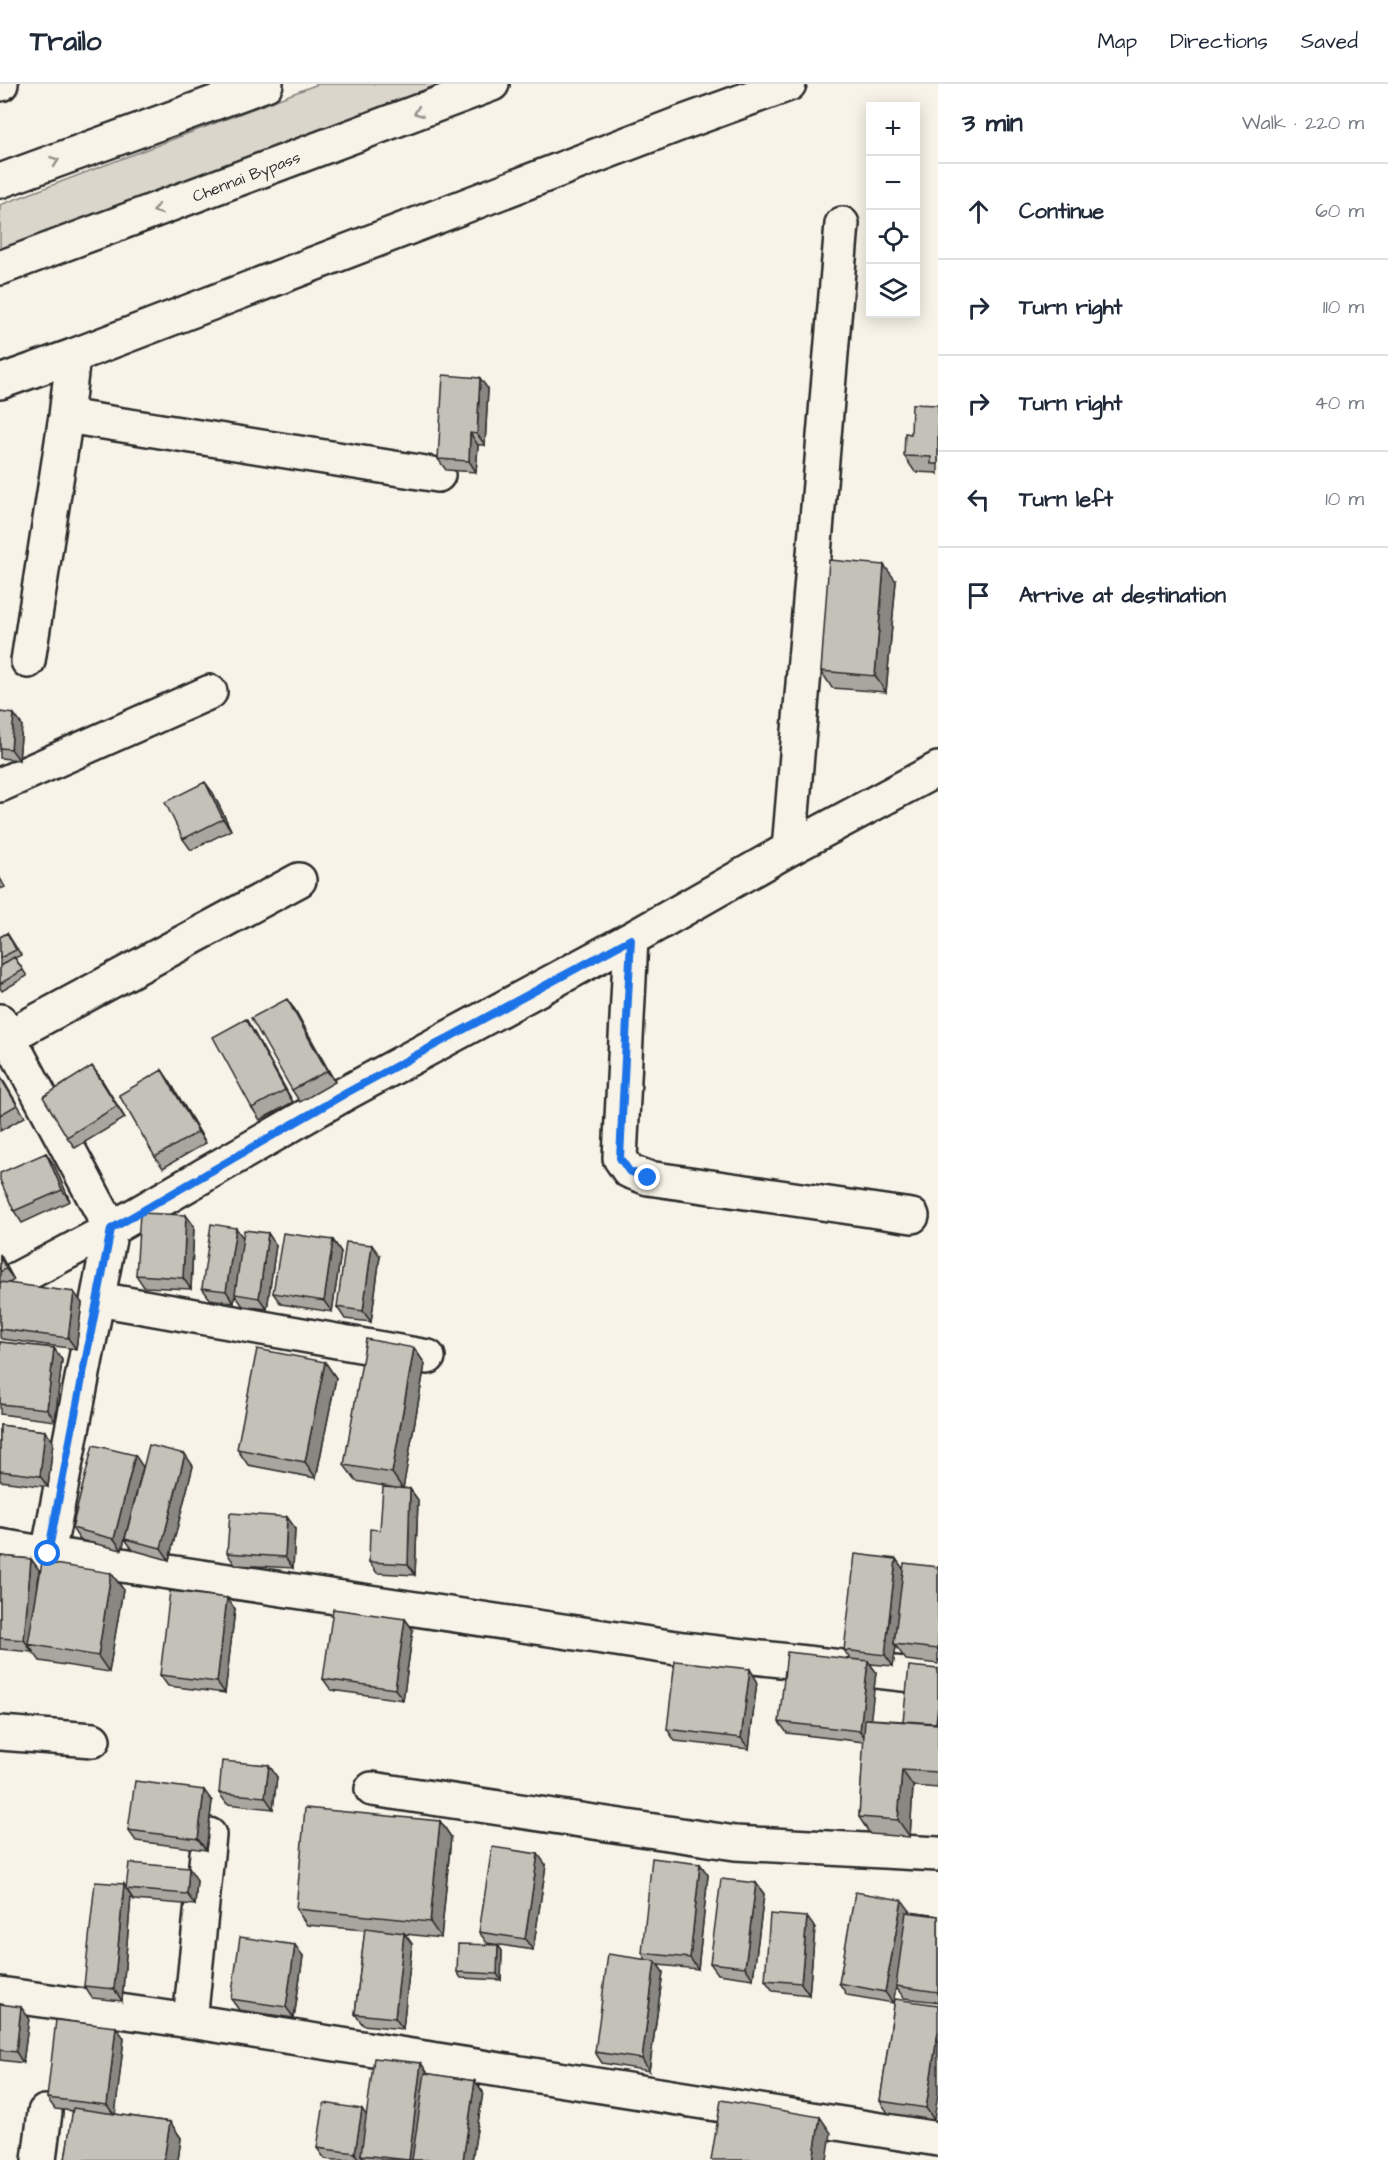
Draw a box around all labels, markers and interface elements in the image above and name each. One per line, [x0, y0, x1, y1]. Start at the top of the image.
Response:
text: Trailo [30, 22, 102, 61]
text: Map [1097, 27, 1137, 56]
text: Directions [1170, 27, 1268, 56]
text: Saved [1301, 27, 1358, 56]
map controls [866, 102, 920, 318]
button: + [866, 102, 920, 156]
one-way arrow [413, 105, 424, 117]
text: 3 min [962, 105, 1023, 141]
text: Walk · 220 m [1242, 109, 1364, 137]
street label: Chennai Bypass [189, 146, 304, 209]
one-way arrow [49, 156, 60, 169]
button: − [866, 156, 920, 210]
icon: ahead [962, 195, 995, 228]
text: Continue [1019, 196, 1104, 227]
text: 60 m [1315, 197, 1364, 225]
one-way arrow [152, 202, 163, 215]
button: locate [866, 210, 920, 264]
button: layers [866, 264, 920, 318]
icon: right [962, 291, 995, 324]
text: Turn right [1019, 292, 1122, 323]
text: 110 m [1323, 293, 1364, 321]
icon: right [962, 387, 995, 420]
text: Turn right [1019, 388, 1122, 419]
text: 40 m [1314, 389, 1364, 417]
icon: left [962, 483, 995, 516]
text: Turn left [1019, 484, 1113, 515]
text: 10 m [1325, 485, 1364, 513]
icon: arrive [962, 579, 995, 612]
text: Arrive at destination [1019, 580, 1226, 611]
route end [634, 1164, 660, 1190]
route start [34, 1540, 60, 1566]

